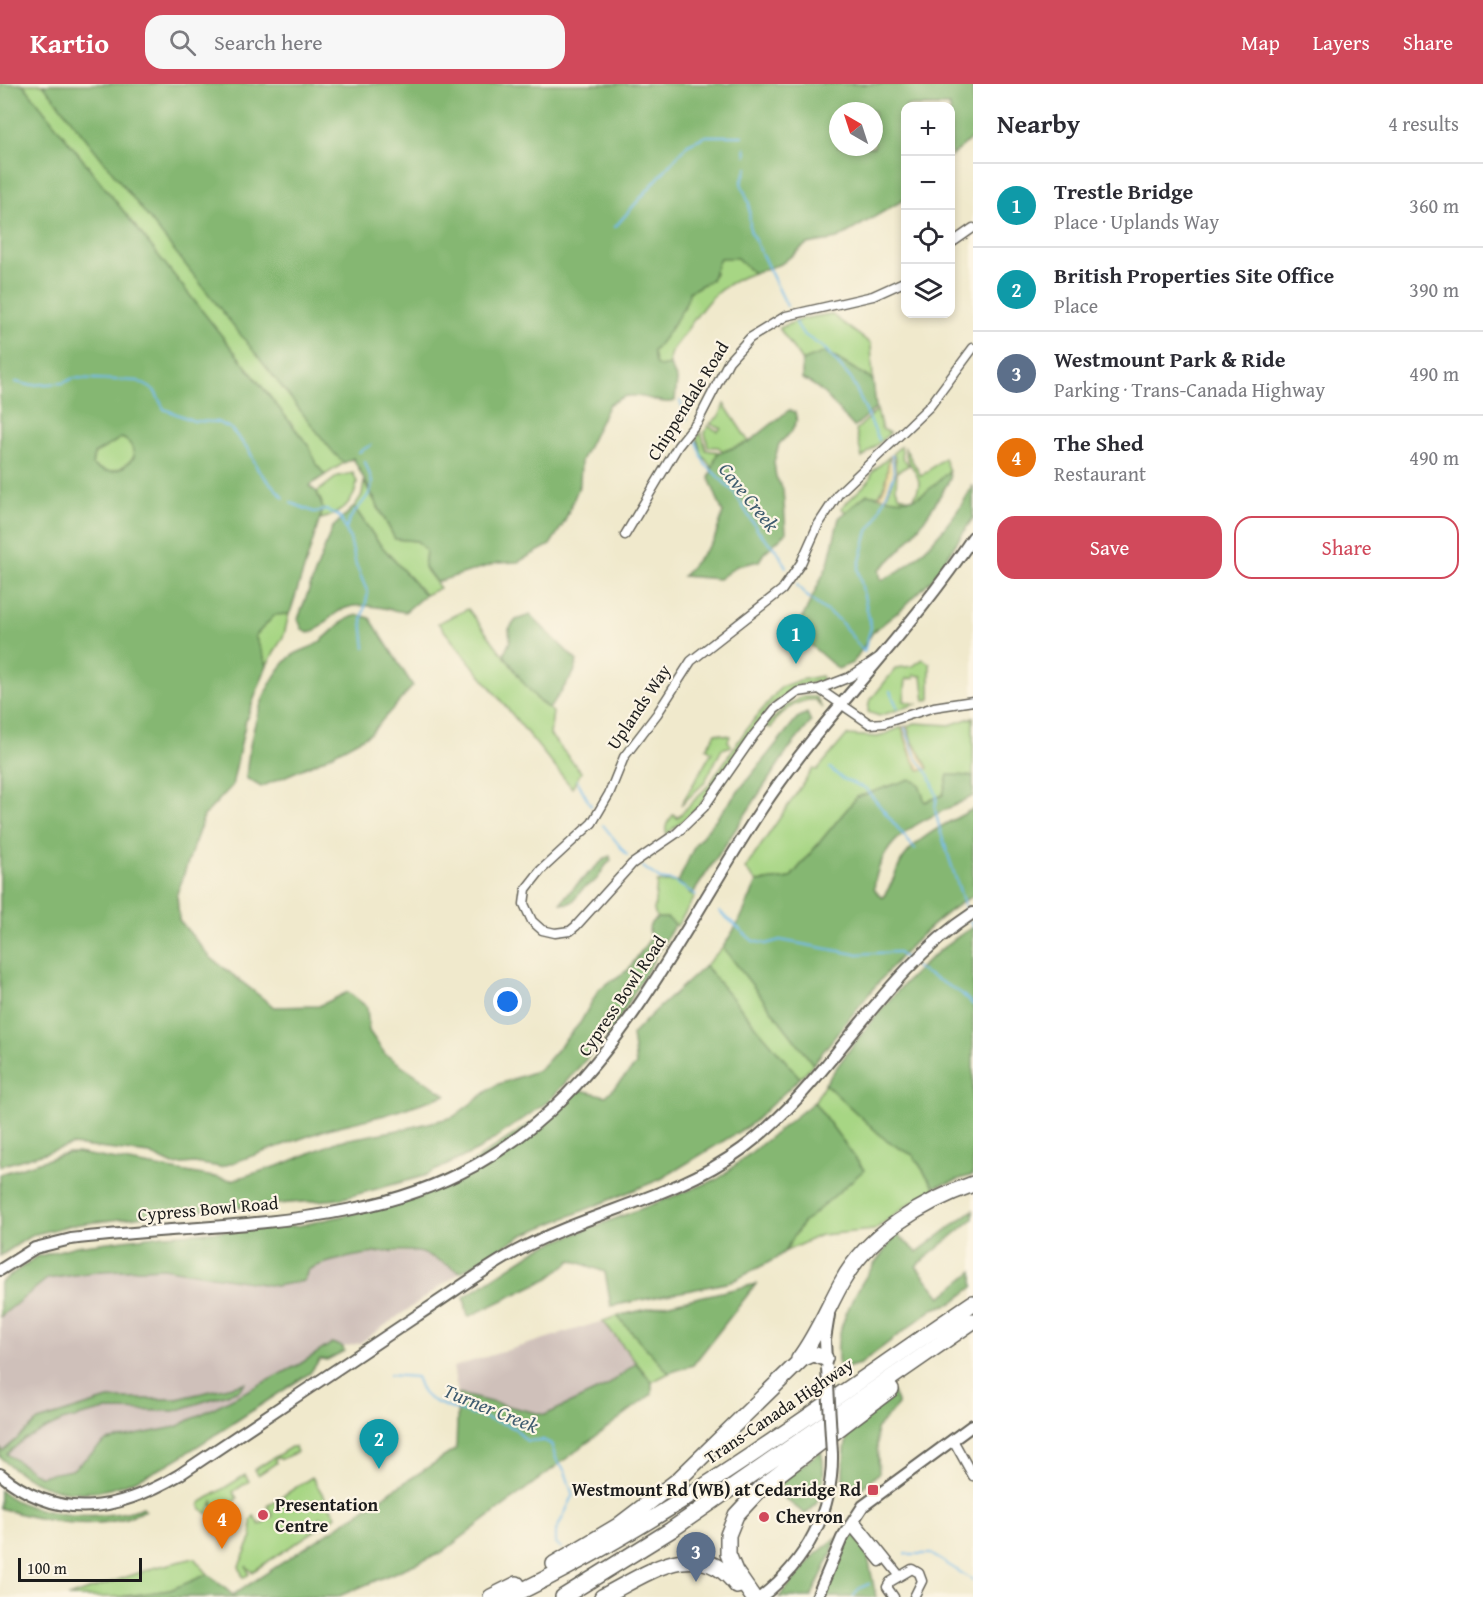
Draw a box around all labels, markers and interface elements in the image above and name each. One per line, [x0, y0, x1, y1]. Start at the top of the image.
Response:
search box [145, 15, 565, 69]
text: Kartio [30, 22, 109, 63]
icon: search [166, 26, 199, 59]
text: Search here [214, 26, 323, 58]
text: Map [1241, 27, 1280, 58]
text: Layers [1313, 27, 1370, 58]
text: Share [1403, 27, 1453, 58]
north arrow [829, 102, 883, 156]
map controls [901, 102, 955, 318]
button: + [901, 102, 955, 156]
text: Nearby [997, 104, 1080, 143]
text: 4 results [1388, 109, 1459, 138]
button: − [901, 156, 955, 210]
text: Trestle Bridge [1054, 175, 1193, 207]
text: 1 [1011, 191, 1022, 220]
text: 360 m [1409, 191, 1459, 220]
text: Place · Uplands Way [1054, 207, 1219, 236]
button: locate [901, 210, 955, 264]
text: British Properties Site Office [1054, 259, 1334, 291]
button: layers [901, 264, 955, 318]
text: 2 [1011, 275, 1022, 304]
text: 390 m [1409, 275, 1459, 304]
text: Place [1054, 291, 1098, 320]
street label: Chippendale Road [640, 336, 735, 466]
text: Westmount Park & Ride [1054, 343, 1285, 375]
text: 3 [1011, 359, 1022, 388]
text: 490 m [1409, 359, 1459, 388]
text: Parking · Trans-Canada Highway [1054, 375, 1325, 404]
text: The Shed [1054, 427, 1144, 459]
text: 4 [1011, 443, 1022, 472]
text: 490 m [1409, 443, 1459, 472]
water label: Cave Creek [712, 456, 787, 538]
text: Restaurant [1054, 459, 1146, 488]
button: Save [997, 516, 1222, 579]
button: Share [1234, 516, 1459, 579]
pin: 1 [776, 614, 816, 664]
street label: Uplands Way [600, 659, 677, 755]
street label: Cypress Bowl Road [571, 929, 672, 1062]
your location [493, 987, 522, 1016]
street label: Cypress Bowl Road [137, 1189, 280, 1228]
street label: Trans-Canada Highway [699, 1351, 859, 1471]
water label: Turner Creek [439, 1375, 544, 1440]
pin: 2 [360, 1420, 398, 1469]
place label: Westmount Rd (WB) at Cedaridge Rd [572, 1476, 862, 1503]
marker: Westmount Rd (WB) at Cedaridge Rd [866, 1483, 880, 1497]
place label: Presentation Centre [275, 1491, 379, 1539]
pin: 4 [202, 1500, 242, 1549]
place label: Chevron [776, 1503, 843, 1530]
marker: Presentation Centre [256, 1508, 270, 1522]
marker: Chevron [757, 1510, 771, 1524]
pin: 3 [676, 1532, 716, 1582]
scale bar [18, 1555, 142, 1582]
text: 100 m [27, 1556, 67, 1580]

